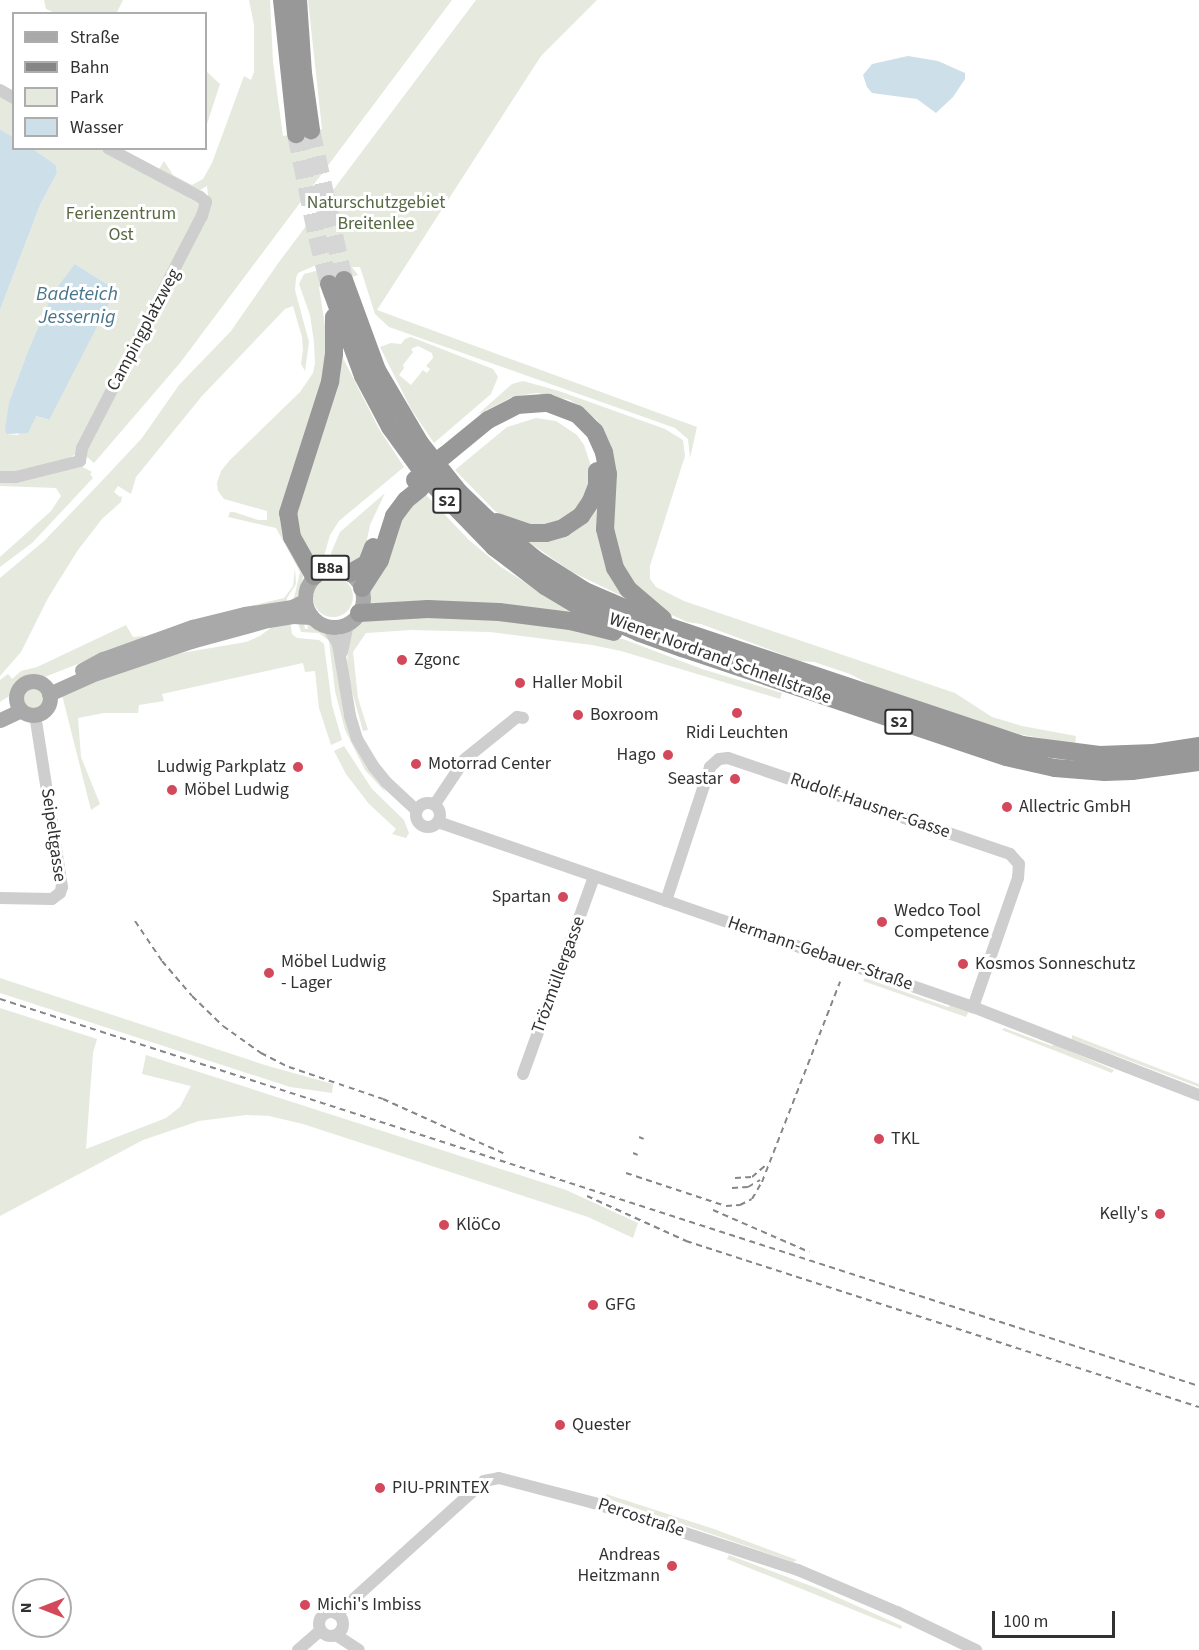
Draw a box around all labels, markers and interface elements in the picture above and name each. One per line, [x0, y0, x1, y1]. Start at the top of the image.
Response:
legend [12, 12, 207, 150]
text: Straße [70, 25, 119, 50]
text: Bahn [70, 55, 109, 80]
text: Park [70, 85, 104, 110]
text: Wasser [70, 115, 123, 140]
park label: Naturschutzgebiet Breitenlee [307, 193, 445, 236]
park label: Ferienzentrum Ost [66, 204, 176, 246]
street label: Campingplatzweg [103, 265, 185, 395]
water label: Badeteich Jessernig [36, 283, 118, 330]
road number: S2 [432, 488, 462, 514]
road number: B8a [310, 555, 350, 581]
street label: Wiener Nordrand Schnellstraße [606, 609, 834, 709]
place label: Zgonc [414, 649, 460, 671]
marker: Zgonc [395, 653, 409, 667]
place label: Haller Mobil [532, 672, 623, 694]
marker: Haller Mobil [513, 676, 527, 690]
place label: Boxroom [590, 704, 659, 726]
marker: Ridi Leuchten [730, 706, 744, 720]
marker: Boxroom [571, 708, 585, 722]
road number: S2 [884, 709, 914, 735]
place label: Ridi Leuchten [686, 722, 788, 744]
place label: Hago [617, 744, 656, 766]
marker: Hago [661, 748, 675, 762]
place label: Motorrad Center [428, 753, 551, 775]
place label: Ludwig Parkplatz [157, 756, 286, 778]
marker: Motorrad Center [409, 757, 423, 771]
marker: Ludwig Parkplatz [291, 760, 305, 774]
place label: Seastar [667, 768, 723, 790]
street label: Rudolf-Hausner-Gasse [787, 769, 953, 843]
marker: Seastar [728, 772, 742, 786]
place label: Möbel Ludwig [184, 779, 289, 801]
marker: Möbel Ludwig [165, 783, 179, 797]
street label: Seipeltgasse [36, 787, 70, 883]
place label: Allectric GmbH [1019, 796, 1131, 818]
marker: Allectric GmbH [1000, 800, 1014, 814]
place label: Spartan [492, 886, 551, 908]
marker: Spartan [556, 890, 570, 904]
place label: Wedco Tool Competence [894, 901, 989, 944]
street label: Hermann-Gebauer-Straße [725, 912, 915, 996]
street label: Trözmüllergasse [528, 914, 590, 1036]
marker: Wedco Tool Competence [875, 915, 889, 929]
place label: Möbel Ludwig - Lager [281, 952, 386, 994]
place label: Kosmos Sonneschutz [975, 953, 1135, 975]
marker: Kosmos Sonneschutz [956, 957, 970, 971]
marker: Möbel Ludwig - Lager [262, 966, 276, 980]
place label: TKL [891, 1128, 920, 1150]
marker: TKL [872, 1132, 886, 1146]
place label: Kelly's [1100, 1203, 1148, 1225]
marker: Kelly's [1153, 1207, 1167, 1221]
place label: KlöCo [456, 1214, 501, 1236]
marker: KlöCo [437, 1218, 451, 1232]
place label: GFG [605, 1294, 636, 1316]
marker: GFG [586, 1298, 600, 1312]
place label: Quester [572, 1414, 631, 1436]
marker: Quester [553, 1418, 567, 1432]
place label: PIU-PRINTEX [392, 1477, 489, 1499]
marker: PIU-PRINTEX [373, 1481, 387, 1495]
street label: Percostraße [595, 1494, 687, 1542]
place label: Andreas Heitzmann [577, 1545, 660, 1588]
marker: Andreas Heitzmann [665, 1559, 679, 1573]
north arrow [12, 1578, 72, 1638]
place label: Michi's Imbiss [317, 1594, 421, 1616]
marker: Michi's Imbiss [298, 1598, 312, 1612]
scale bar [995, 1599, 1118, 1637]
text: N [15, 1603, 37, 1613]
text: 100 m [1003, 1609, 1048, 1634]

